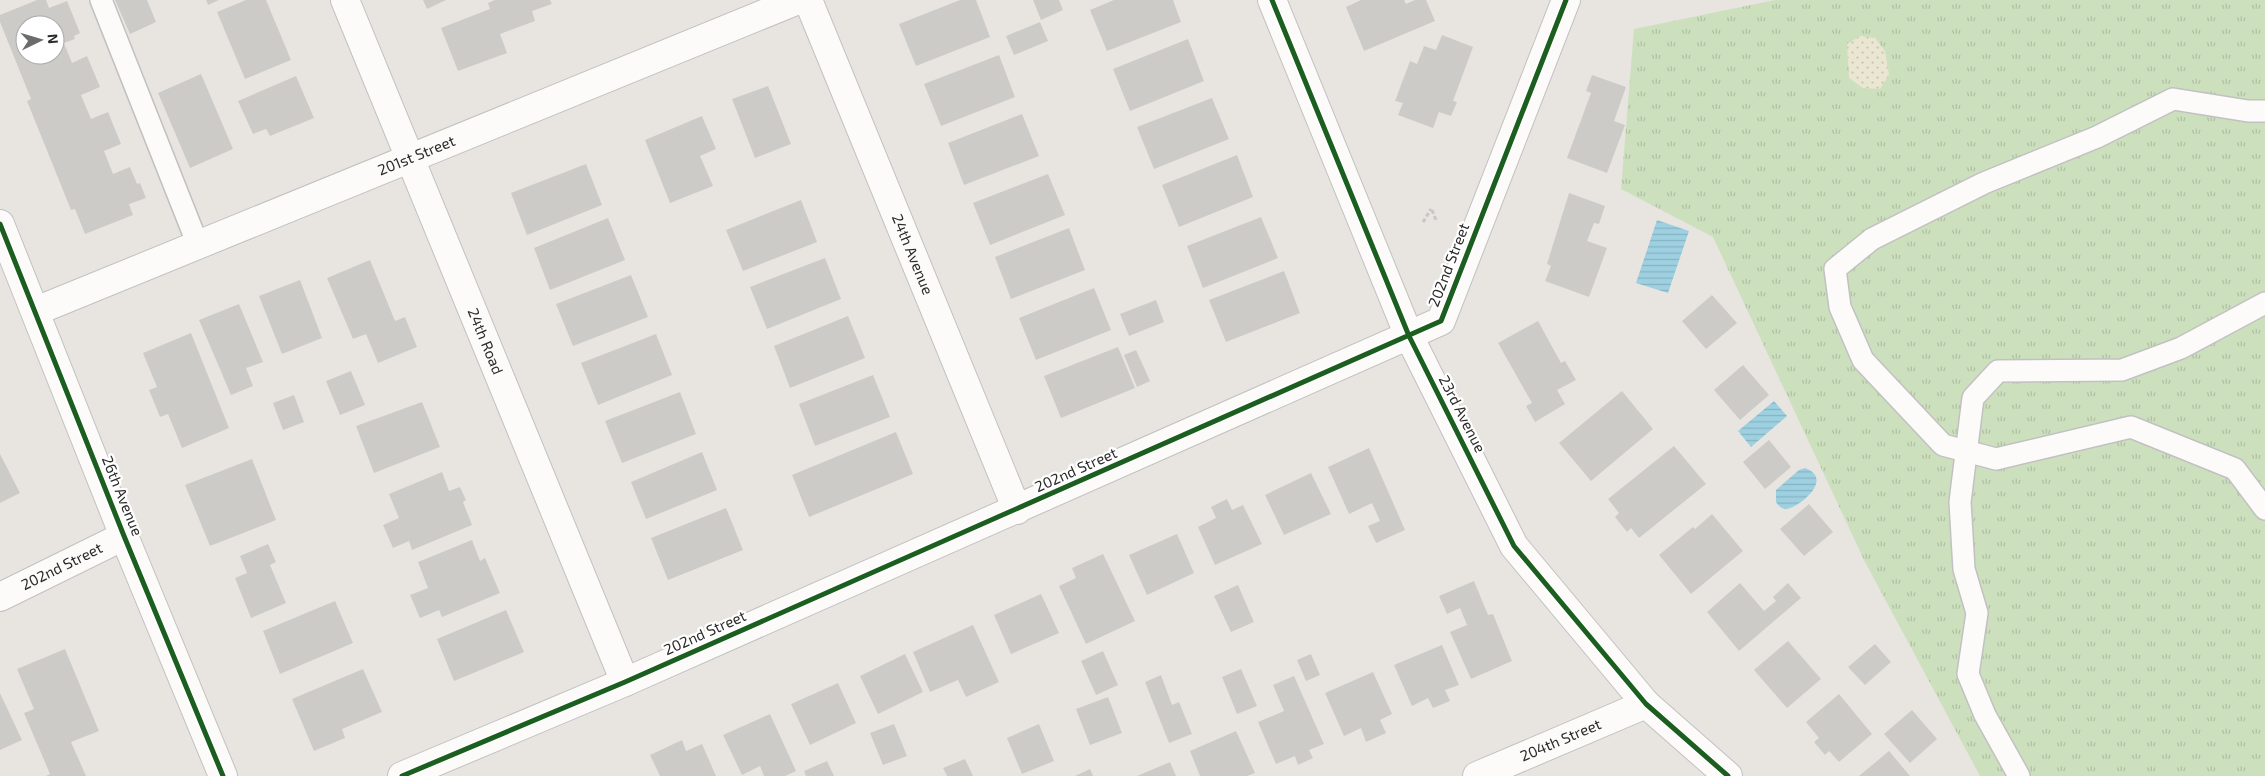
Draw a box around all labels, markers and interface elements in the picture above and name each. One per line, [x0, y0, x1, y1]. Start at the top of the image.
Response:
north arrow [15, 15, 65, 65]
text: N [45, 33, 62, 45]
street label: 201st Street [375, 131, 458, 179]
street label: 24th Avenue [889, 211, 938, 297]
street label: 202nd Street [1424, 220, 1472, 309]
street label: 24th Road [464, 305, 508, 377]
street label: 23rd Avenue [1436, 372, 1490, 455]
street label: 202nd Street [1032, 443, 1120, 495]
street label: 26th Avenue [99, 453, 147, 538]
street label: 202nd Street [18, 538, 105, 593]
street label: 202nd Street [661, 606, 749, 658]
street label: 204th Street [1517, 714, 1604, 765]

